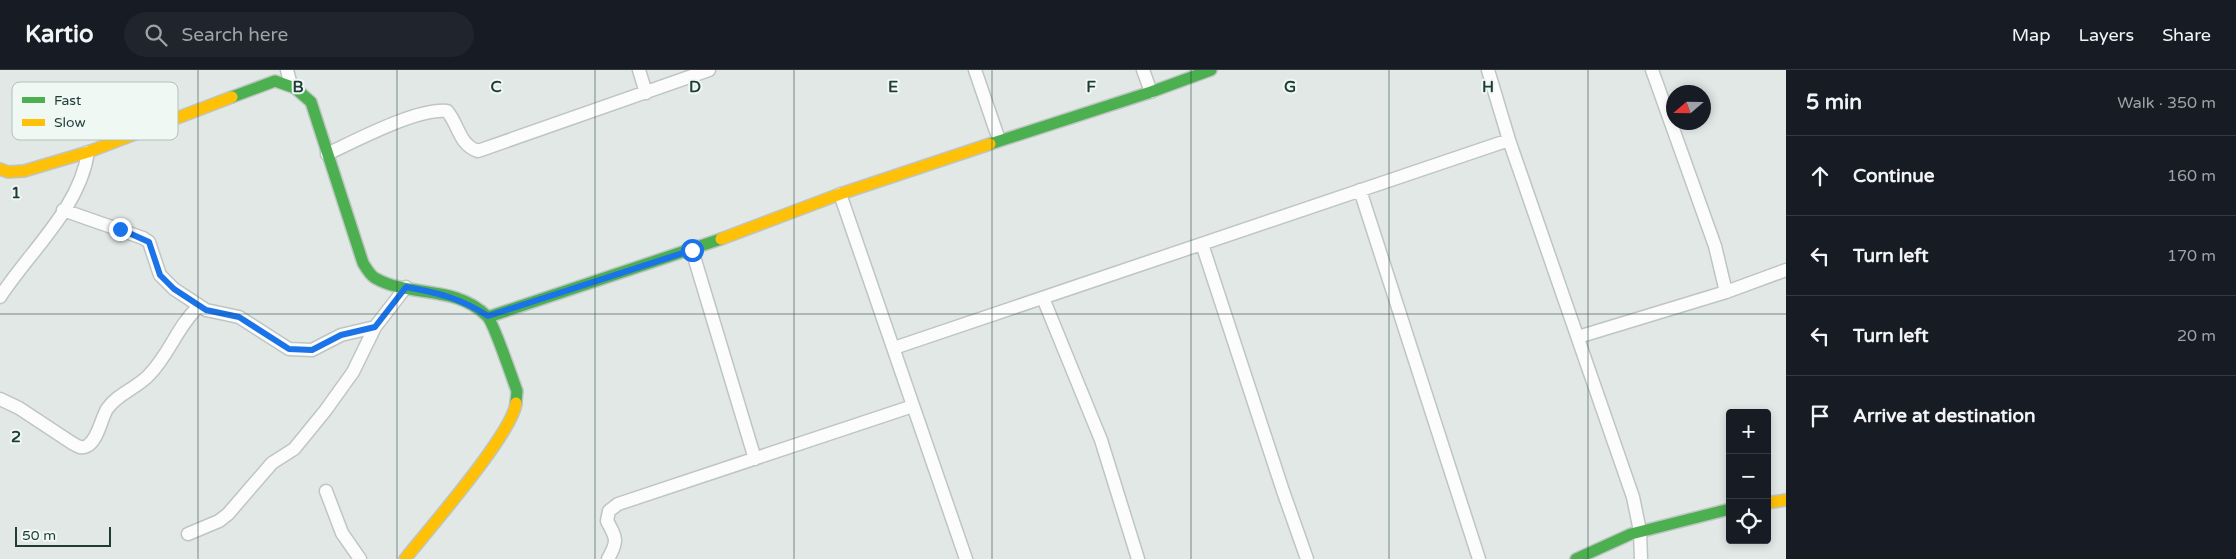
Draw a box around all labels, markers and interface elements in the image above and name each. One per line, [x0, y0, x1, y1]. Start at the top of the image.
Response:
search box [124, 12, 474, 57]
text: Kartio [25, 20, 94, 49]
icon: search [142, 21, 170, 49]
text: Search here [182, 24, 288, 46]
text: Map [2012, 24, 2051, 46]
text: Layers [2079, 24, 2134, 46]
text: Share [2162, 24, 2211, 46]
text: B [292, 77, 304, 97]
text: C [490, 77, 502, 97]
text: D [689, 77, 701, 97]
text: E [888, 77, 898, 97]
text: F [1086, 77, 1096, 97]
text: G [1284, 77, 1296, 97]
text: H [1482, 77, 1494, 97]
legend [12, 82, 178, 140]
north arrow [1666, 85, 1711, 130]
text: 5 min [1806, 90, 1862, 115]
text: Fast [54, 92, 82, 109]
text: Walk · 350 m [2117, 93, 2216, 113]
text: Slow [54, 114, 86, 131]
icon: ahead [1806, 162, 1834, 190]
text: Continue [1853, 165, 1935, 187]
text: 160 m [2167, 166, 2216, 186]
text: 1 [11, 183, 21, 203]
route end [109, 218, 132, 241]
route start [681, 239, 704, 262]
icon: left [1806, 242, 1834, 270]
text: Turn left [1853, 245, 1929, 267]
text: 170 m [2167, 246, 2216, 266]
icon: left [1806, 322, 1834, 350]
text: Turn left [1853, 325, 1929, 347]
text: 20 m [2177, 326, 2216, 346]
icon: arrive [1806, 402, 1834, 430]
text: Arrive at destination [1853, 405, 2036, 427]
map controls [1726, 409, 1771, 544]
button: + [1726, 409, 1771, 454]
text: 2 [11, 427, 21, 447]
button: − [1726, 454, 1771, 499]
button: locate [1726, 499, 1771, 544]
scale bar [15, 524, 111, 547]
text: 50 m [22, 527, 56, 544]

